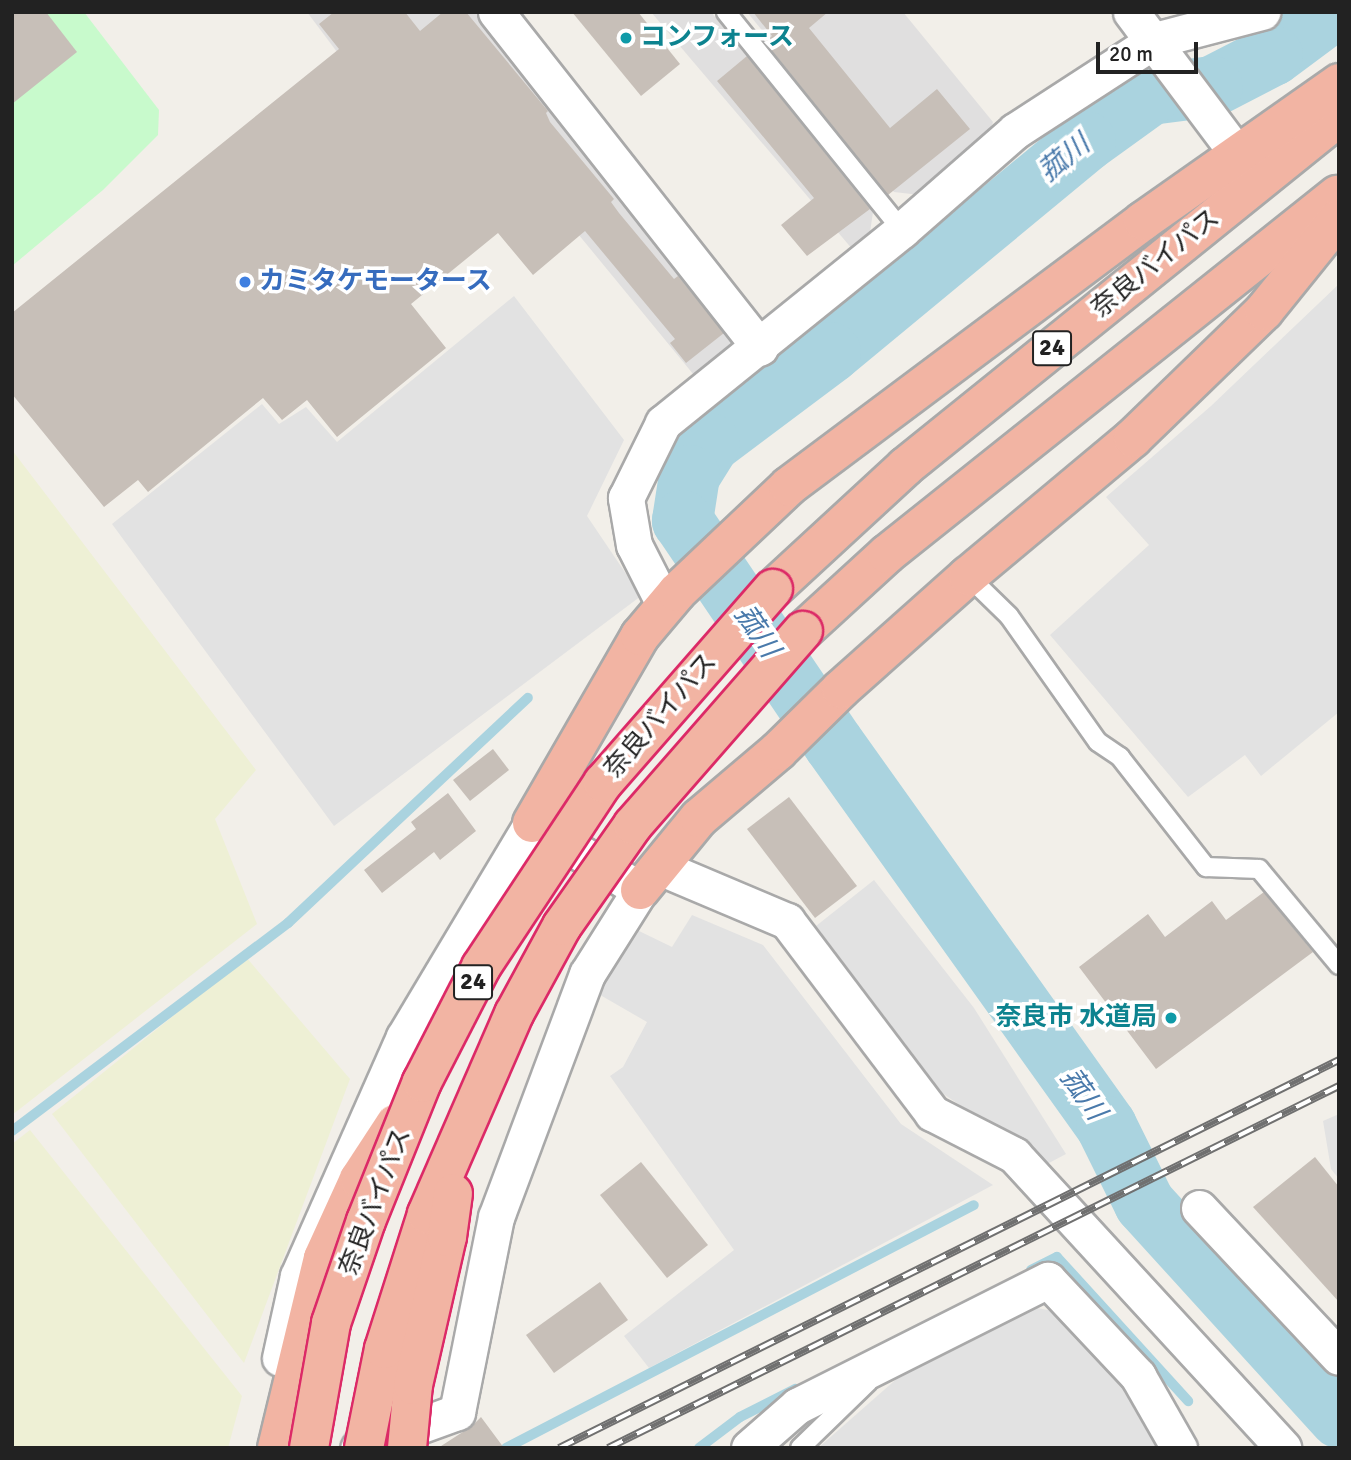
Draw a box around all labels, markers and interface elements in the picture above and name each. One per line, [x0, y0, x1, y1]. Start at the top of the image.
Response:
place label: コンフォース [640, 22, 796, 54]
scale bar [1099, 28, 1200, 72]
marker: コンフォース [618, 30, 634, 46]
text: 20 m [1109, 41, 1153, 67]
water label: 菰川 [1032, 127, 1096, 189]
street label: 奈良バイパス [1086, 203, 1226, 325]
place label: カミタケモータース [259, 266, 493, 298]
marker: カミタケモータース [237, 274, 253, 290]
road number: 24 [1031, 328, 1073, 368]
water label: 菰川 [727, 598, 787, 664]
street label: 奈良バイパス [598, 647, 724, 785]
road number: 24 [452, 962, 494, 1002]
place label: 奈良市 水道局 [995, 1002, 1157, 1034]
marker: 奈良市 水道局 [1163, 1010, 1179, 1026]
water label: 菰川 [1053, 1061, 1113, 1127]
street label: 奈良バイパス [333, 1124, 419, 1280]

